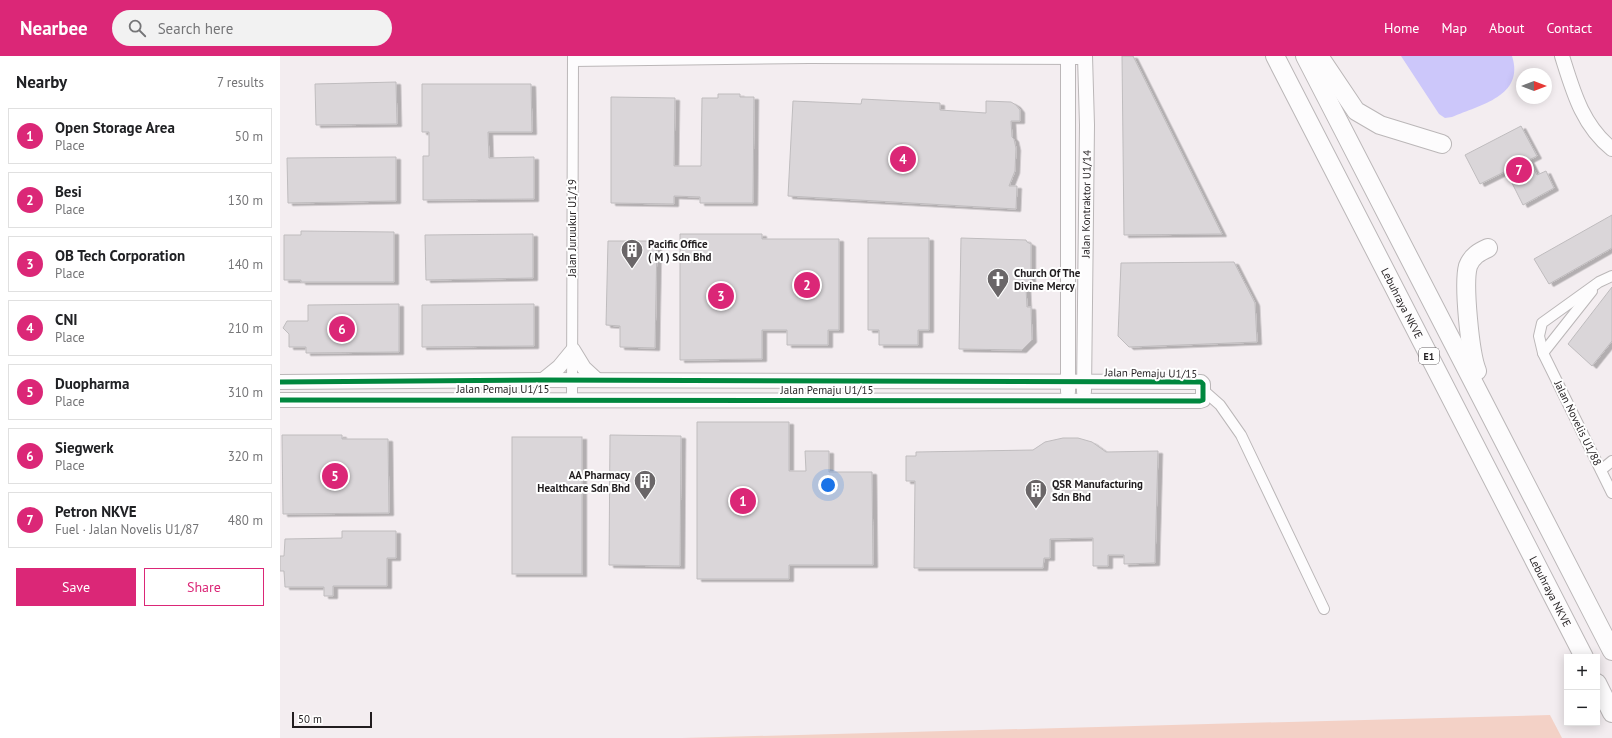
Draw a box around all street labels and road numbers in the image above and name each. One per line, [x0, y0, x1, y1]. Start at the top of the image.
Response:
street label: Jalan Kontraktor U1/14 [1078, 150, 1094, 259]
street label: Jalan Juruukur U1/19 [565, 179, 579, 278]
street label: Lebuhraya NKVE [1378, 266, 1426, 341]
road number: E1 [1419, 348, 1439, 364]
street label: Jalan Pemaju U1/15 [1103, 365, 1198, 381]
street label: Jalan Novelis U1/88 [1551, 377, 1605, 468]
street label: Jalan Pemaju U1/15 [456, 382, 549, 396]
street label: Jalan Pemaju U1/15 [780, 383, 873, 397]
street label: Lebuhraya NKVE [1526, 554, 1574, 629]

